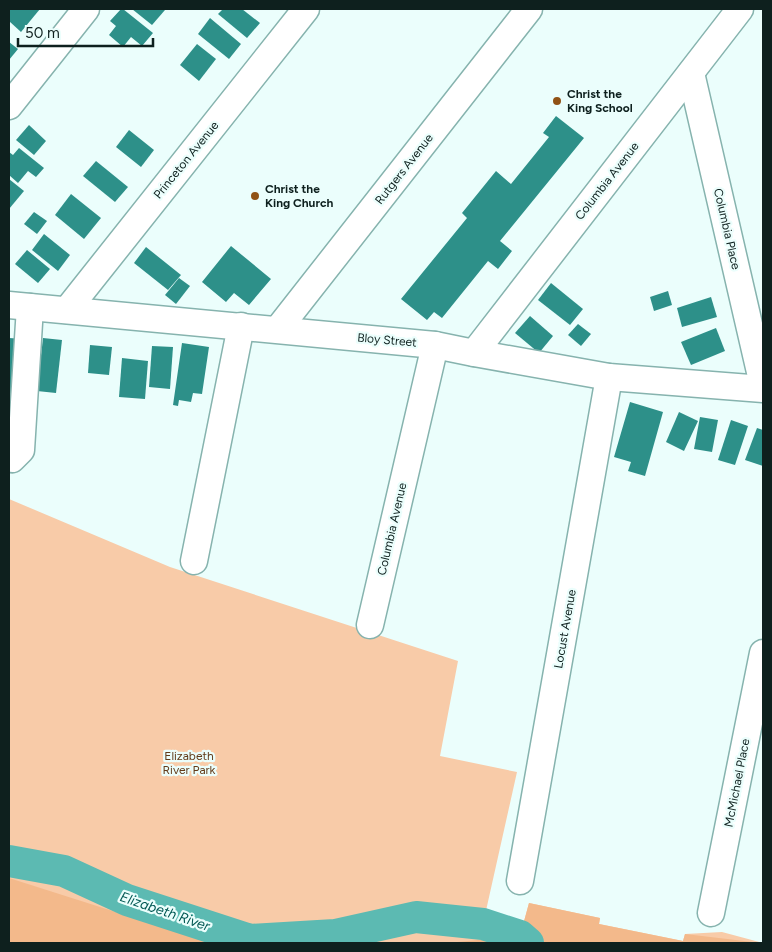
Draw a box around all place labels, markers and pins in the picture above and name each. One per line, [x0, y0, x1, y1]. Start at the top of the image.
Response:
place label: Christ the King School [567, 87, 633, 115]
marker: Christ the King School [551, 95, 563, 107]
place label: Christ the King Church [265, 182, 333, 210]
marker: Christ the King Church [249, 190, 261, 202]

